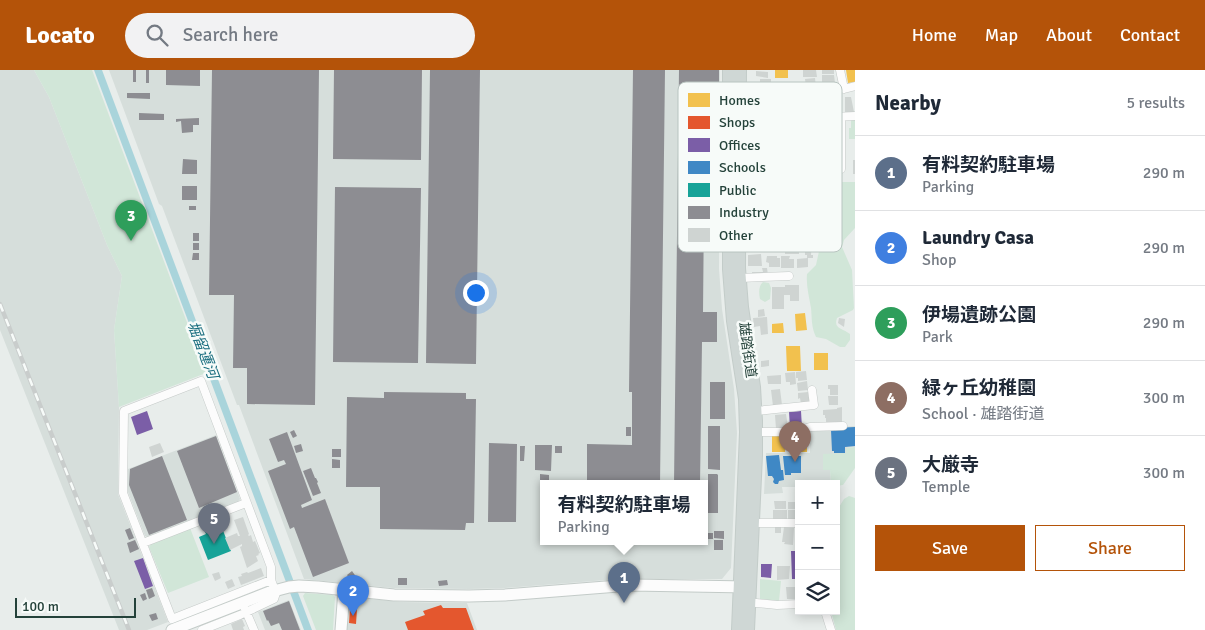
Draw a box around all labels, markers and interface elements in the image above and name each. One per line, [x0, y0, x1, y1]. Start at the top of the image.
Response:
search box [125, 13, 475, 58]
text: Locato [25, 20, 95, 50]
icon: search [143, 21, 171, 49]
text: Search here [183, 23, 279, 47]
text: Home [912, 24, 957, 46]
text: Map [985, 24, 1018, 46]
text: About [1046, 24, 1092, 46]
text: Contact [1120, 24, 1180, 46]
legend [678, 82, 842, 252]
text: Nearby [875, 90, 941, 116]
text: Homes [719, 92, 760, 109]
text: 5 results [1126, 93, 1185, 113]
text: Shops [719, 114, 755, 131]
text: Offices [719, 137, 760, 154]
text: 有料契約駐車場 [922, 153, 1055, 177]
text: Schools [719, 159, 766, 176]
text: 1 [887, 163, 895, 183]
text: 290 m [1143, 163, 1185, 183]
text: Parking [922, 177, 974, 197]
text: Public [719, 182, 757, 199]
pin: 3 [115, 200, 147, 241]
text: Industry [719, 204, 769, 221]
text: Laundry Casa [922, 226, 1034, 250]
text: Other [719, 227, 754, 244]
text: 2 [887, 238, 895, 258]
text: 290 m [1143, 238, 1185, 258]
text: Shop [922, 250, 956, 270]
your location [463, 280, 489, 306]
text: 伊場遺跡公園 [922, 303, 1036, 327]
text: 3 [887, 313, 895, 333]
text: 290 m [1143, 313, 1185, 333]
water label: 堀留運河 [184, 319, 223, 384]
street label: 雄踏街道 [735, 321, 760, 379]
text: Park [922, 327, 953, 347]
text: 緑ヶ丘幼稚園 [922, 376, 1036, 400]
text: 4 [887, 388, 895, 408]
text: 300 m [1143, 388, 1185, 408]
text: School · 雄踏街道 [922, 404, 1044, 424]
pin: 4 [779, 421, 811, 462]
text: 大厳寺 [922, 453, 979, 477]
text: 5 [887, 463, 895, 483]
text: 300 m [1143, 463, 1185, 483]
text: Temple [922, 477, 970, 497]
popup [540, 480, 708, 545]
map controls [795, 480, 840, 615]
button: + [795, 480, 840, 525]
text: 有料契約駐車場 [557, 493, 691, 517]
pin: 5 [198, 503, 230, 544]
text: Parking [557, 517, 610, 537]
button: − [795, 525, 840, 570]
button: Save [875, 525, 1025, 571]
button: Share [1035, 525, 1185, 571]
pin: 1 [608, 562, 640, 603]
button: layers [795, 570, 840, 615]
pin: 2 [337, 575, 369, 616]
scale bar [15, 595, 136, 618]
text: 100 m [22, 598, 59, 615]

